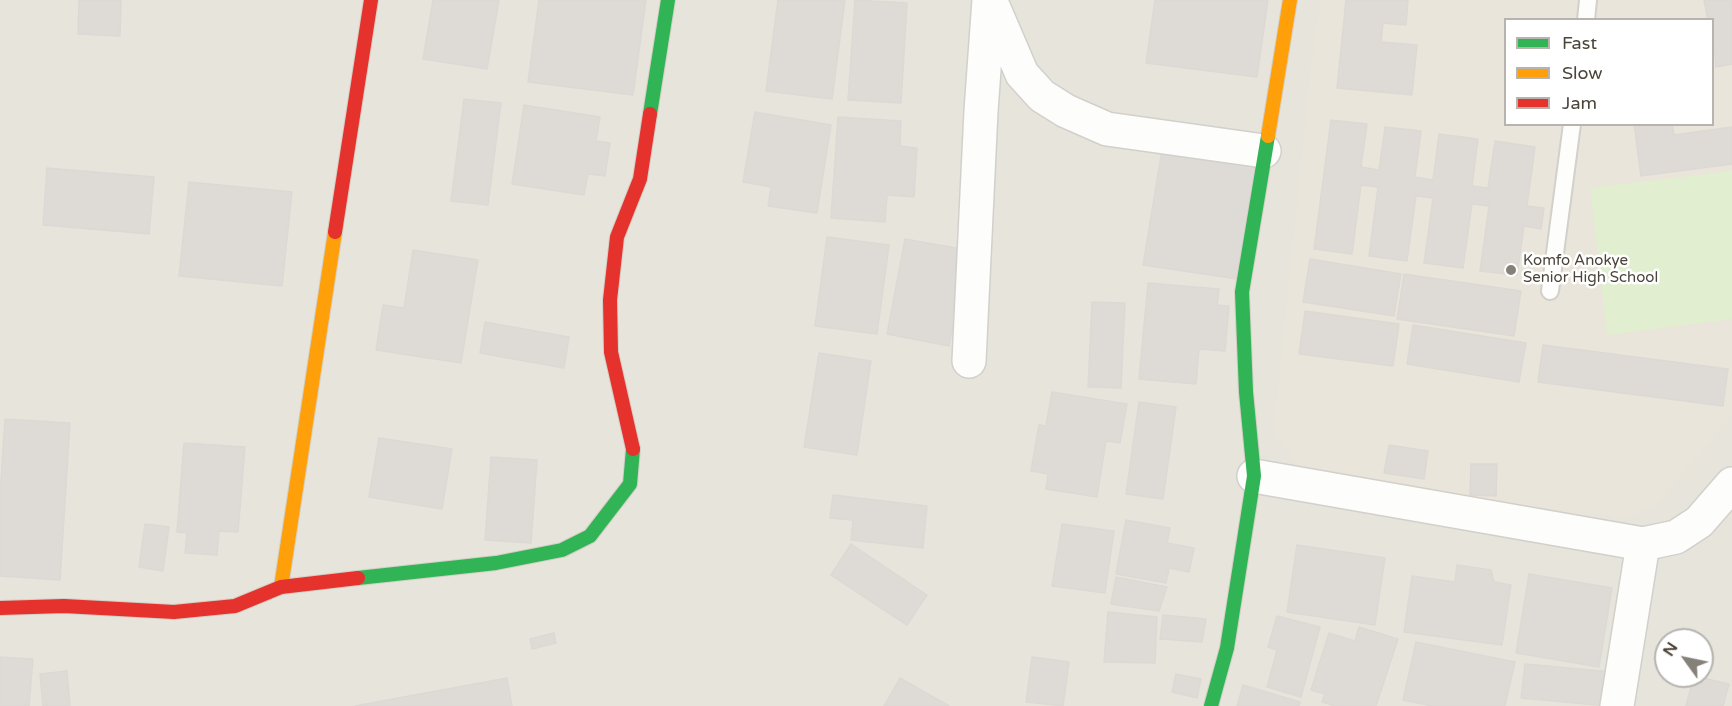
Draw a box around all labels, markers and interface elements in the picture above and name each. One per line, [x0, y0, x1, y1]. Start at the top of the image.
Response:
legend [1504, 18, 1714, 126]
text: Fast [1562, 32, 1597, 54]
text: Slow [1562, 62, 1603, 84]
text: Jam [1562, 92, 1597, 114]
place label: Komfo Anokye Senior High School [1523, 252, 1658, 287]
marker: Komfo Anokye Senior High School [1504, 263, 1518, 277]
north arrow [1654, 628, 1714, 688]
text: N [1659, 638, 1682, 660]

